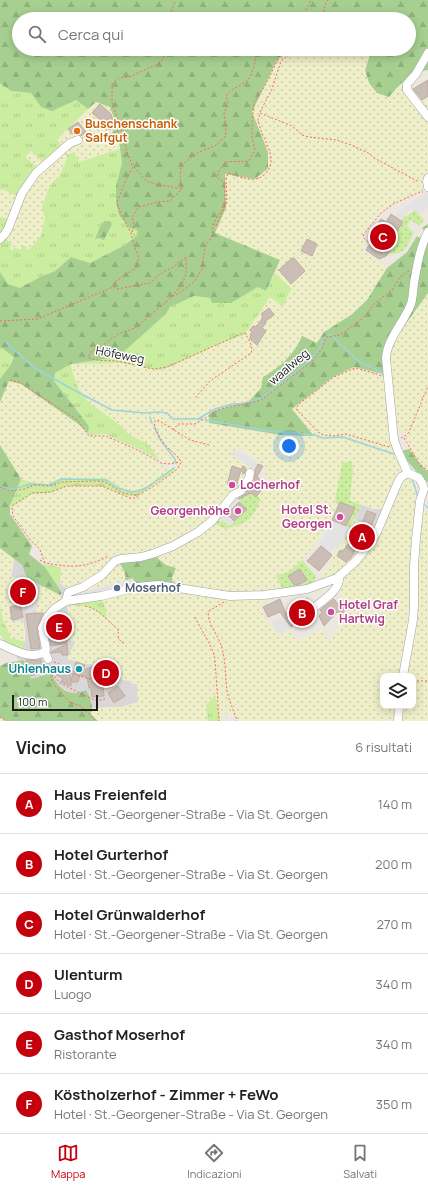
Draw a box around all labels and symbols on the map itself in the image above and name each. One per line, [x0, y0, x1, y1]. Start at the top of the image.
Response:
place label: Buschenschank Salfgut [85, 115, 178, 146]
marker: Buschenschank Salfgut [72, 126, 82, 136]
pin: C [370, 222, 396, 252]
street label: Höfeweg [94, 341, 146, 368]
street label: waalweg [265, 345, 313, 389]
your location [279, 436, 299, 456]
place label: Locherhof [240, 476, 300, 493]
marker: Locherhof [227, 480, 237, 490]
place label: Hotel St. Georgen [281, 501, 332, 532]
place label: Georgenhöhe [150, 502, 230, 519]
marker: Georgenhöhe [233, 506, 243, 516]
marker: Hotel St. Georgen [335, 512, 345, 522]
pin: A [349, 522, 375, 552]
pin: F [10, 577, 36, 607]
place label: Moserhof [125, 579, 181, 596]
marker: Moserhof [112, 583, 122, 593]
place label: Hotel Graf Hartwig [339, 596, 398, 627]
pin: B [289, 598, 315, 628]
marker: Hotel Graf Hartwig [326, 607, 336, 617]
pin: E [46, 612, 72, 642]
pin: D [93, 658, 119, 688]
place label: Uhlenhaus [9, 660, 71, 677]
marker: Uhlenhaus [74, 664, 84, 674]
scale bar [12, 693, 98, 712]

